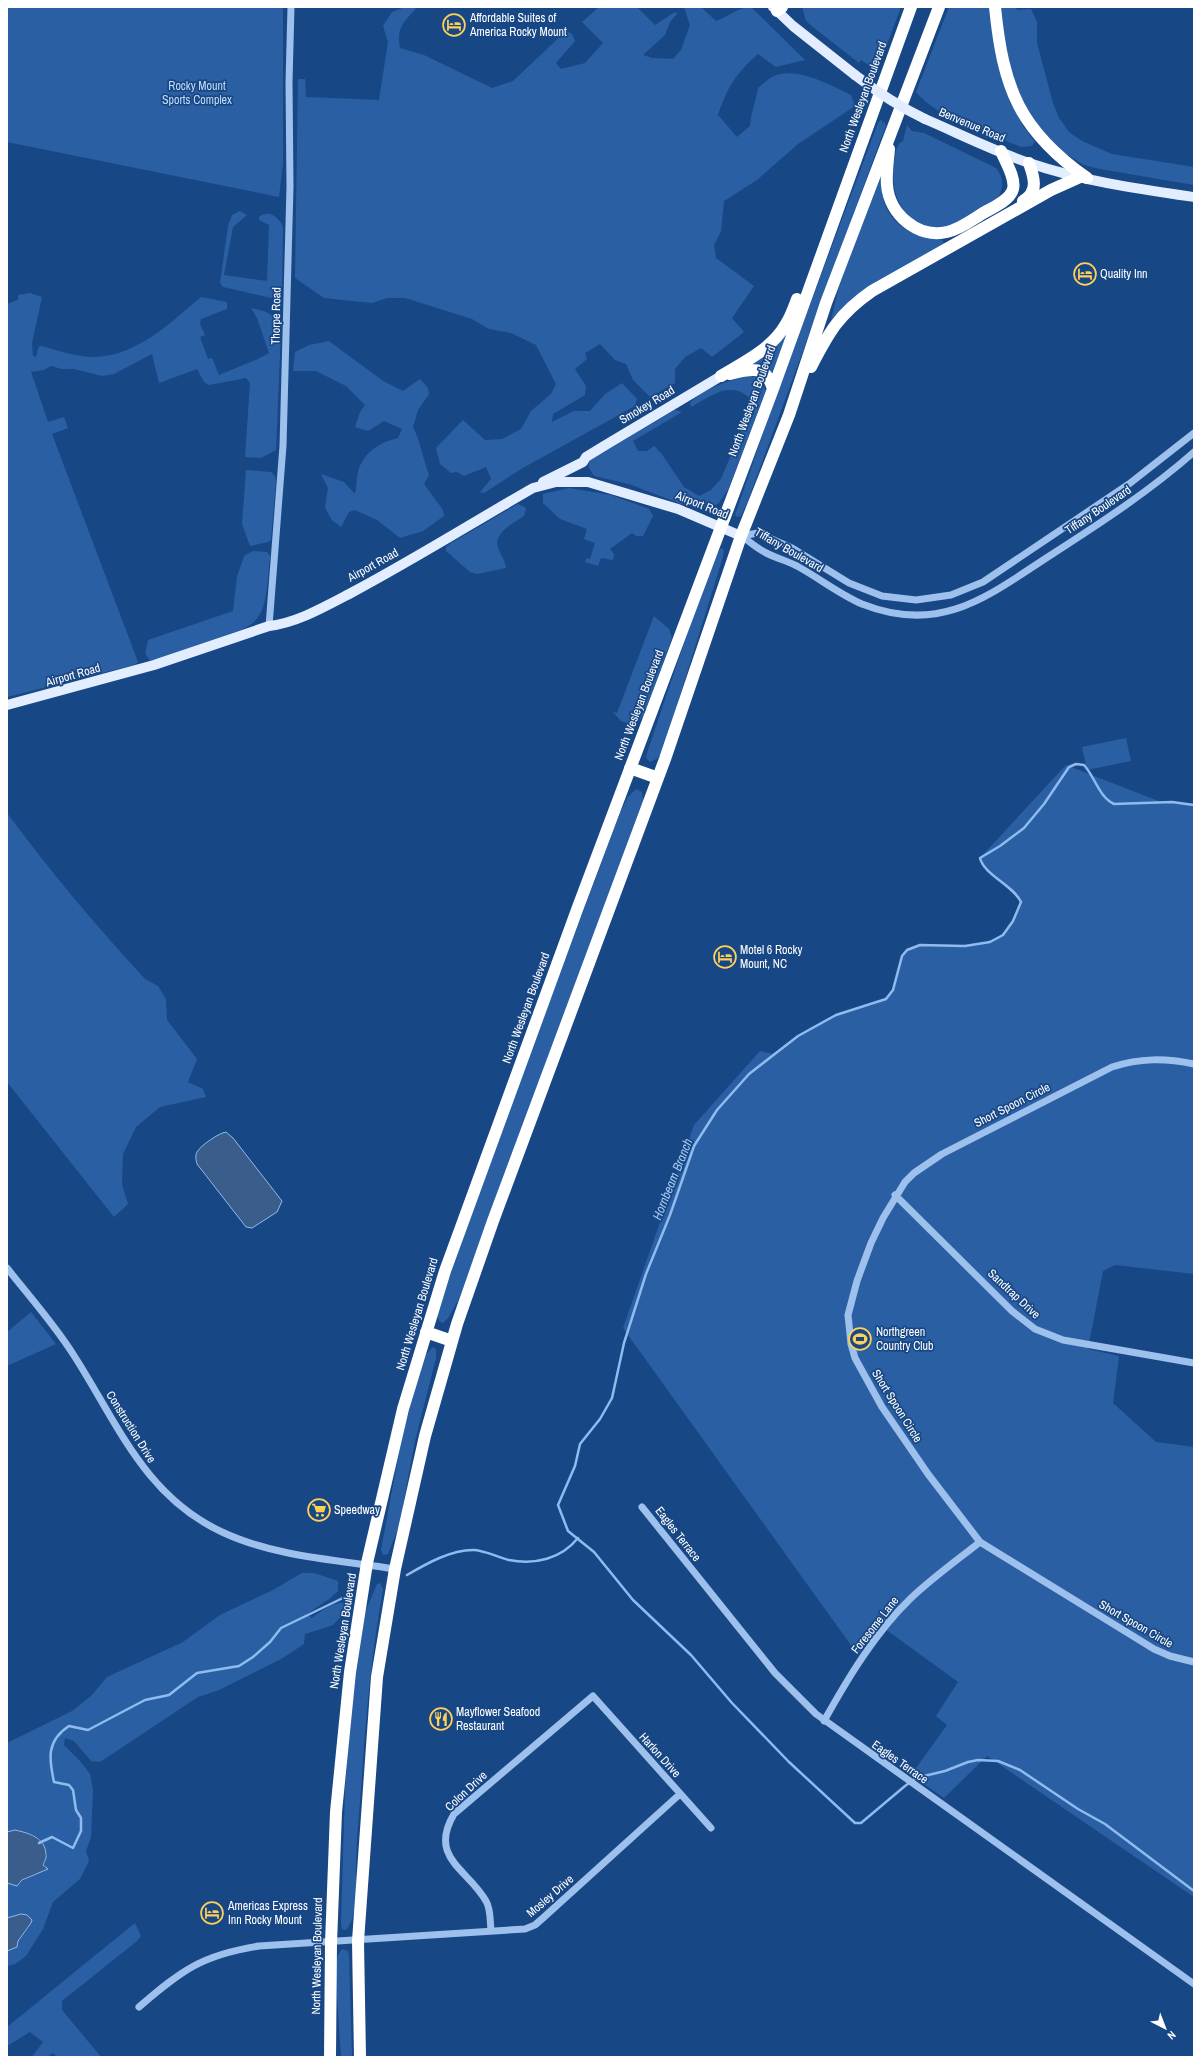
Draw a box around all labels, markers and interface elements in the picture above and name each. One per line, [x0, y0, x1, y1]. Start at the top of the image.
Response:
place label: Affordable Suites of America Rocky Mount [469, 10, 567, 40]
hotel icon: Affordable Suites of America Rocky Mount [441, 12, 467, 38]
street label: North Wesleyan Boulevard [835, 39, 891, 155]
park label: Rocky Mount Sports Complex [162, 78, 232, 108]
street label: Benvenue Road [936, 104, 1008, 146]
hotel icon: Quality Inn [1072, 261, 1098, 287]
place label: Quality Inn [1100, 266, 1148, 282]
street label: Thorpe Road [268, 287, 284, 345]
street label: North Wesleyan Boulevard [724, 343, 780, 459]
street label: Smokey Road [616, 382, 678, 428]
street label: Tiffany Boulevard [1062, 482, 1134, 538]
street label: Airport Road [672, 487, 731, 523]
street label: Tiffany Boulevard [752, 524, 826, 576]
street label: Airport Road [344, 544, 401, 586]
street label: North Wesleyan Boulevard [611, 648, 667, 762]
street label: Airport Road [43, 660, 102, 691]
place label: Motel 6 Rocky Mount, NC [740, 942, 802, 972]
hotel icon: Motel 6 Rocky Mount, NC [712, 944, 738, 970]
street label: North Wesleyan Boulevard [498, 950, 554, 1066]
street label: Short Spoon Circle [971, 1079, 1053, 1131]
water label: Hornbeam Branch [648, 1136, 697, 1222]
street label: North Wesleyan Boulevard [392, 1256, 442, 1372]
street label: Sandtrap Drive [984, 1266, 1044, 1322]
place label: Northgreen Country Club [876, 1324, 933, 1354]
sports icon: Northgreen Country Club [847, 1326, 873, 1352]
street label: Short Spoon Circle [868, 1367, 926, 1445]
street label: Construction Drive [102, 1388, 160, 1466]
supermarket icon: Speedway [306, 1497, 332, 1523]
place label: Speedway [334, 1502, 380, 1518]
street label: Eagles Terrace [652, 1503, 704, 1565]
street label: North Wesleyan Boulevard [326, 1572, 360, 1690]
street label: Foresome Lane [848, 1593, 902, 1657]
street label: Short Spoon Circle [1096, 1596, 1176, 1652]
place label: Mayflower Seafood Restaurant [456, 1704, 540, 1734]
restaurant icon: Mayflower Seafood Restaurant [428, 1706, 454, 1732]
street label: Harlon Drive [636, 1729, 684, 1781]
street label: Eagles Terrace [869, 1737, 931, 1787]
street label: Colon Drive [442, 1767, 490, 1815]
street label: Mosley Drive [523, 1871, 577, 1921]
street label: North Wesleyan Boulevard [308, 1897, 326, 2015]
place label: Americas Express Inn Rocky Mount [227, 1898, 308, 1928]
hotel icon: Americas Express Inn Rocky Mount [199, 1900, 225, 1926]
north arrow [1145, 2008, 1185, 2048]
text: N [1165, 2028, 1179, 2043]

